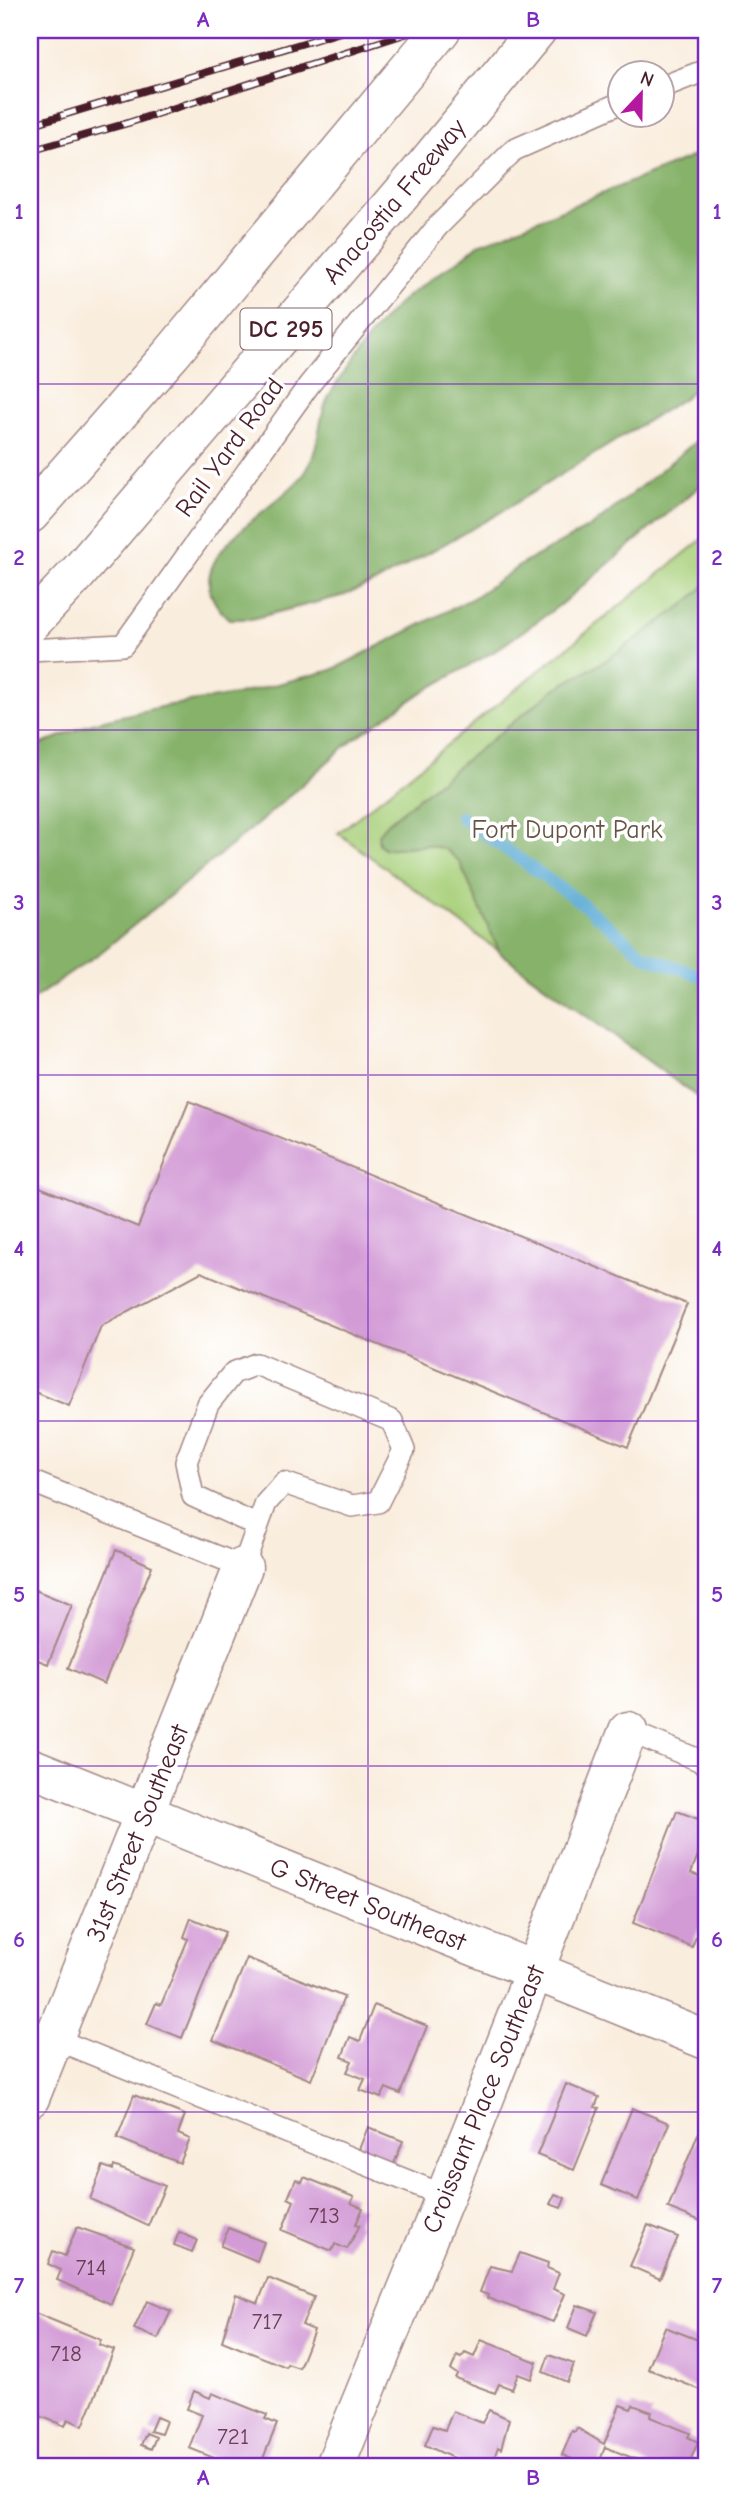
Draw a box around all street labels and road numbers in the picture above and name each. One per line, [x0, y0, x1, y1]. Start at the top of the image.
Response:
street label: Anacostia Freeway [317, 113, 473, 290]
road number: DC 295 [240, 308, 332, 350]
street label: Rail Yard Road [169, 372, 290, 523]
street label: 31st Street Southeast [81, 1719, 196, 1946]
street label: G Street Southeast [265, 1852, 471, 1958]
street label: Croissant Place Southeast [416, 1960, 552, 2238]

